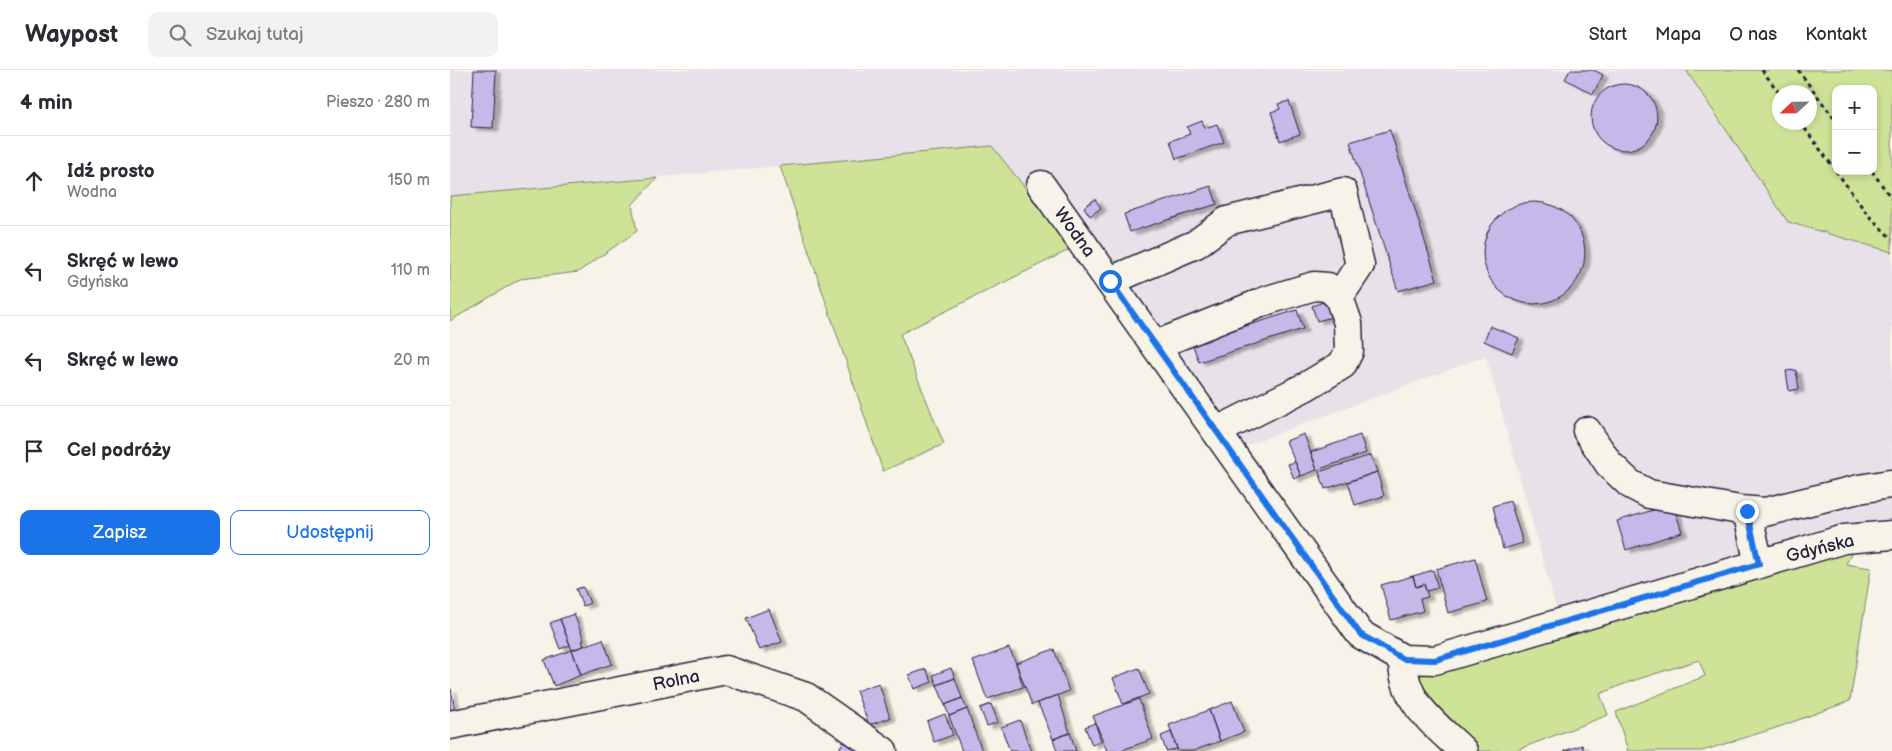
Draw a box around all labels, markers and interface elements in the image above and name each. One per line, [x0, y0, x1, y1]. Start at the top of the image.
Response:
search box [148, 12, 498, 57]
text: Waypost [25, 20, 118, 49]
icon: search [166, 21, 194, 49]
text: Szukaj tutaj [206, 23, 303, 46]
text: Start [1589, 24, 1627, 45]
text: Mapa [1655, 24, 1701, 45]
text: O nas [1729, 24, 1777, 45]
text: Kontakt [1805, 24, 1867, 45]
north arrow [1772, 85, 1817, 130]
map controls [1832, 85, 1877, 175]
button: + [1832, 85, 1877, 130]
text: 4 min [20, 90, 73, 115]
text: Pieszo · 280 m [326, 93, 430, 112]
button: − [1832, 130, 1877, 175]
text: Idź prosto [67, 160, 155, 183]
icon: ahead [20, 167, 48, 195]
text: 150 m [388, 171, 430, 190]
text: Wodna [67, 183, 117, 202]
street label: Wodna [1050, 203, 1100, 261]
text: Skręć w lewo [67, 250, 179, 273]
icon: left [20, 257, 48, 285]
text: 110 m [391, 261, 430, 280]
route start [1099, 270, 1122, 293]
text: Gdyńska [67, 273, 129, 292]
icon: left [20, 347, 48, 375]
text: Skręć w lewo [67, 349, 179, 372]
text: 20 m [394, 351, 430, 370]
icon: arrive [20, 437, 48, 465]
text: Cel podróży [67, 439, 171, 462]
route end [1736, 500, 1759, 523]
button: Zapisz [20, 510, 220, 555]
button: Udostępnij [230, 510, 430, 555]
street label: Gdyńska [1784, 530, 1856, 567]
street label: Rolna [651, 666, 701, 695]

